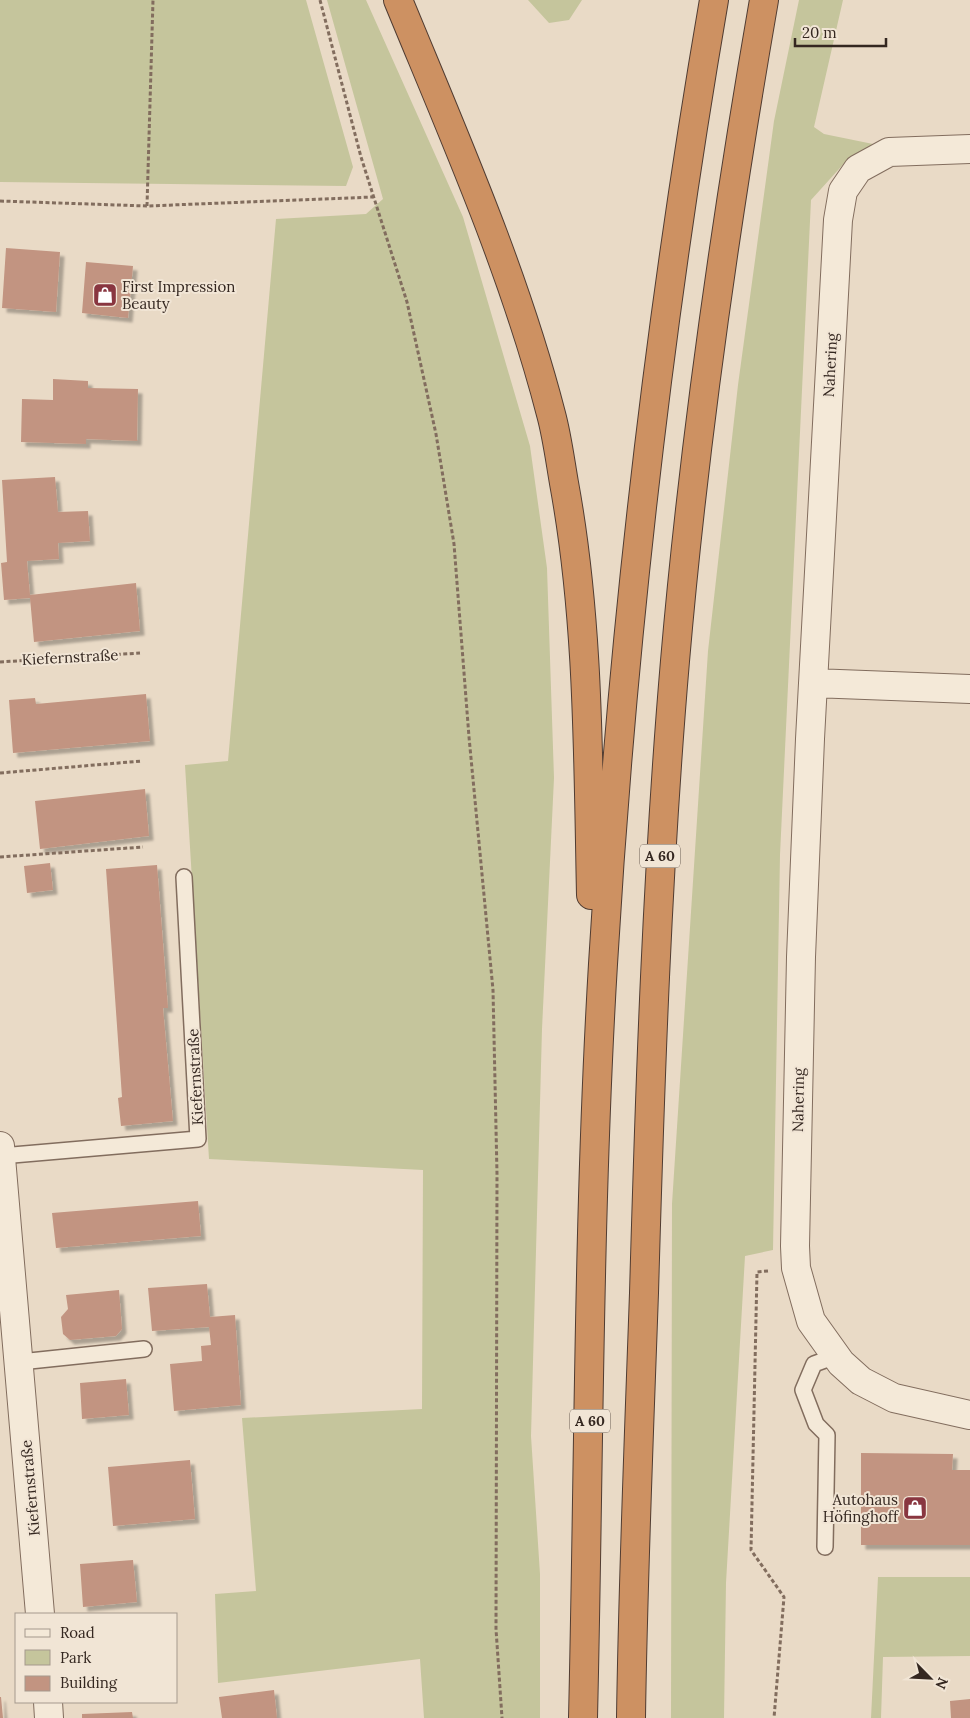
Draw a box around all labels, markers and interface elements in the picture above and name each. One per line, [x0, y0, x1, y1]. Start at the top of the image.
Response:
scale bar [795, 15, 886, 47]
text: 20 m [802, 23, 837, 42]
place label: First Impression Beauty [122, 277, 235, 313]
shop icon: First Impression Beauty [92, 282, 118, 308]
street label: Nahering [819, 332, 841, 398]
street label: Kiefernstraße [21, 645, 119, 669]
road number: A 60 [640, 844, 680, 868]
street label: Kiefernstraße [183, 1028, 207, 1126]
street label: Nahering [788, 1067, 808, 1132]
road number: A 60 [570, 1410, 610, 1432]
street label: Kiefernstraße [16, 1439, 44, 1537]
place label: Autohaus Höfinghoff [823, 1490, 899, 1526]
shop icon: Autohaus Höfinghoff [902, 1495, 928, 1521]
legend [15, 1613, 178, 1703]
text: Road [60, 1623, 95, 1642]
text: Park [60, 1648, 91, 1667]
north arrow [905, 1653, 955, 1703]
text: Building [60, 1673, 118, 1692]
text: N [931, 1675, 952, 1692]

